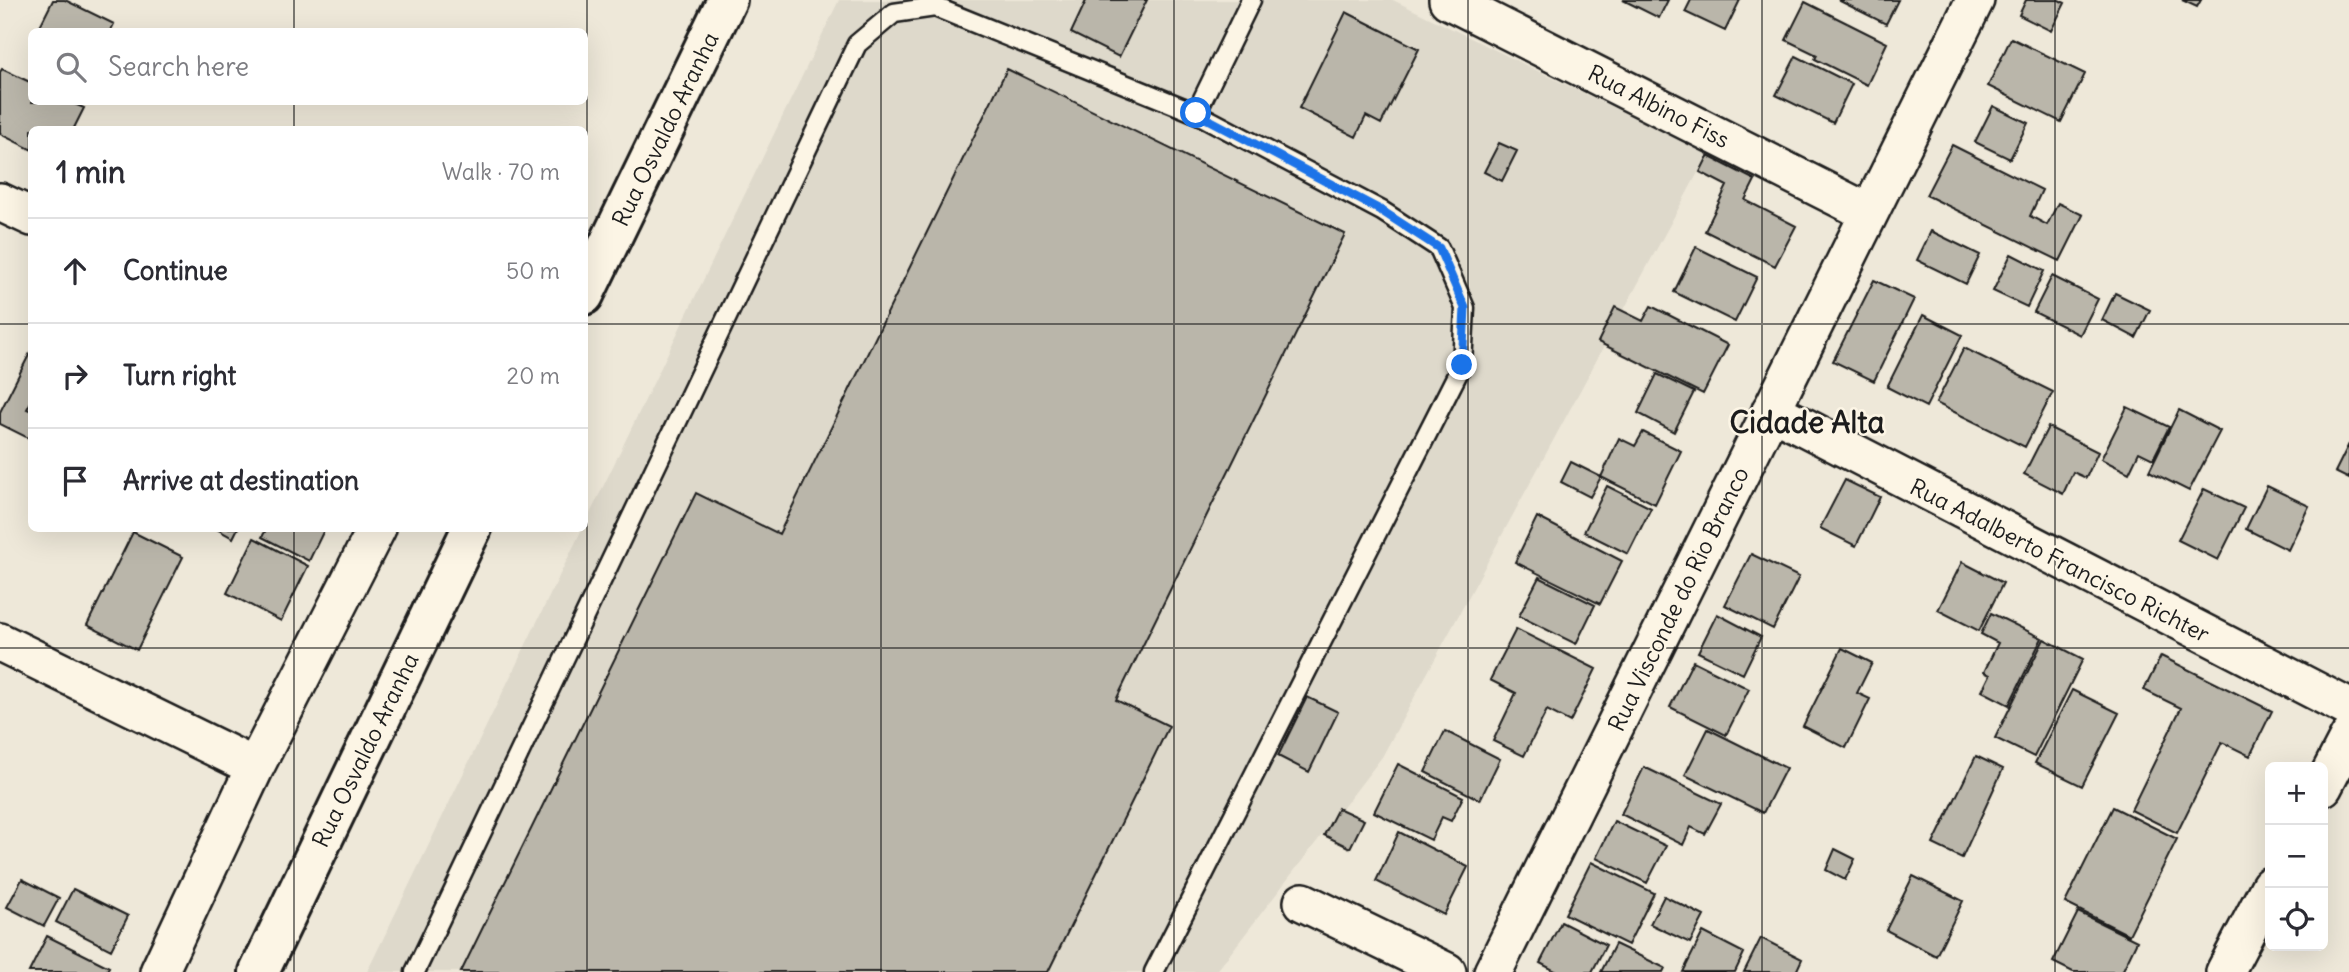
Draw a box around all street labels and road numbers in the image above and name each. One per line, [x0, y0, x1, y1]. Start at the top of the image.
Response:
street label: Rua Osvaldo Aranha [605, 27, 725, 231]
street label: Rua Albino Fiss [1583, 58, 1735, 154]
street label: Rua Visconde do Rio Branco [1601, 462, 1755, 736]
street label: Rua Adalberto Francisco Richter [1905, 472, 2215, 649]
street label: Rua Osvaldo Aranha [305, 648, 425, 852]

